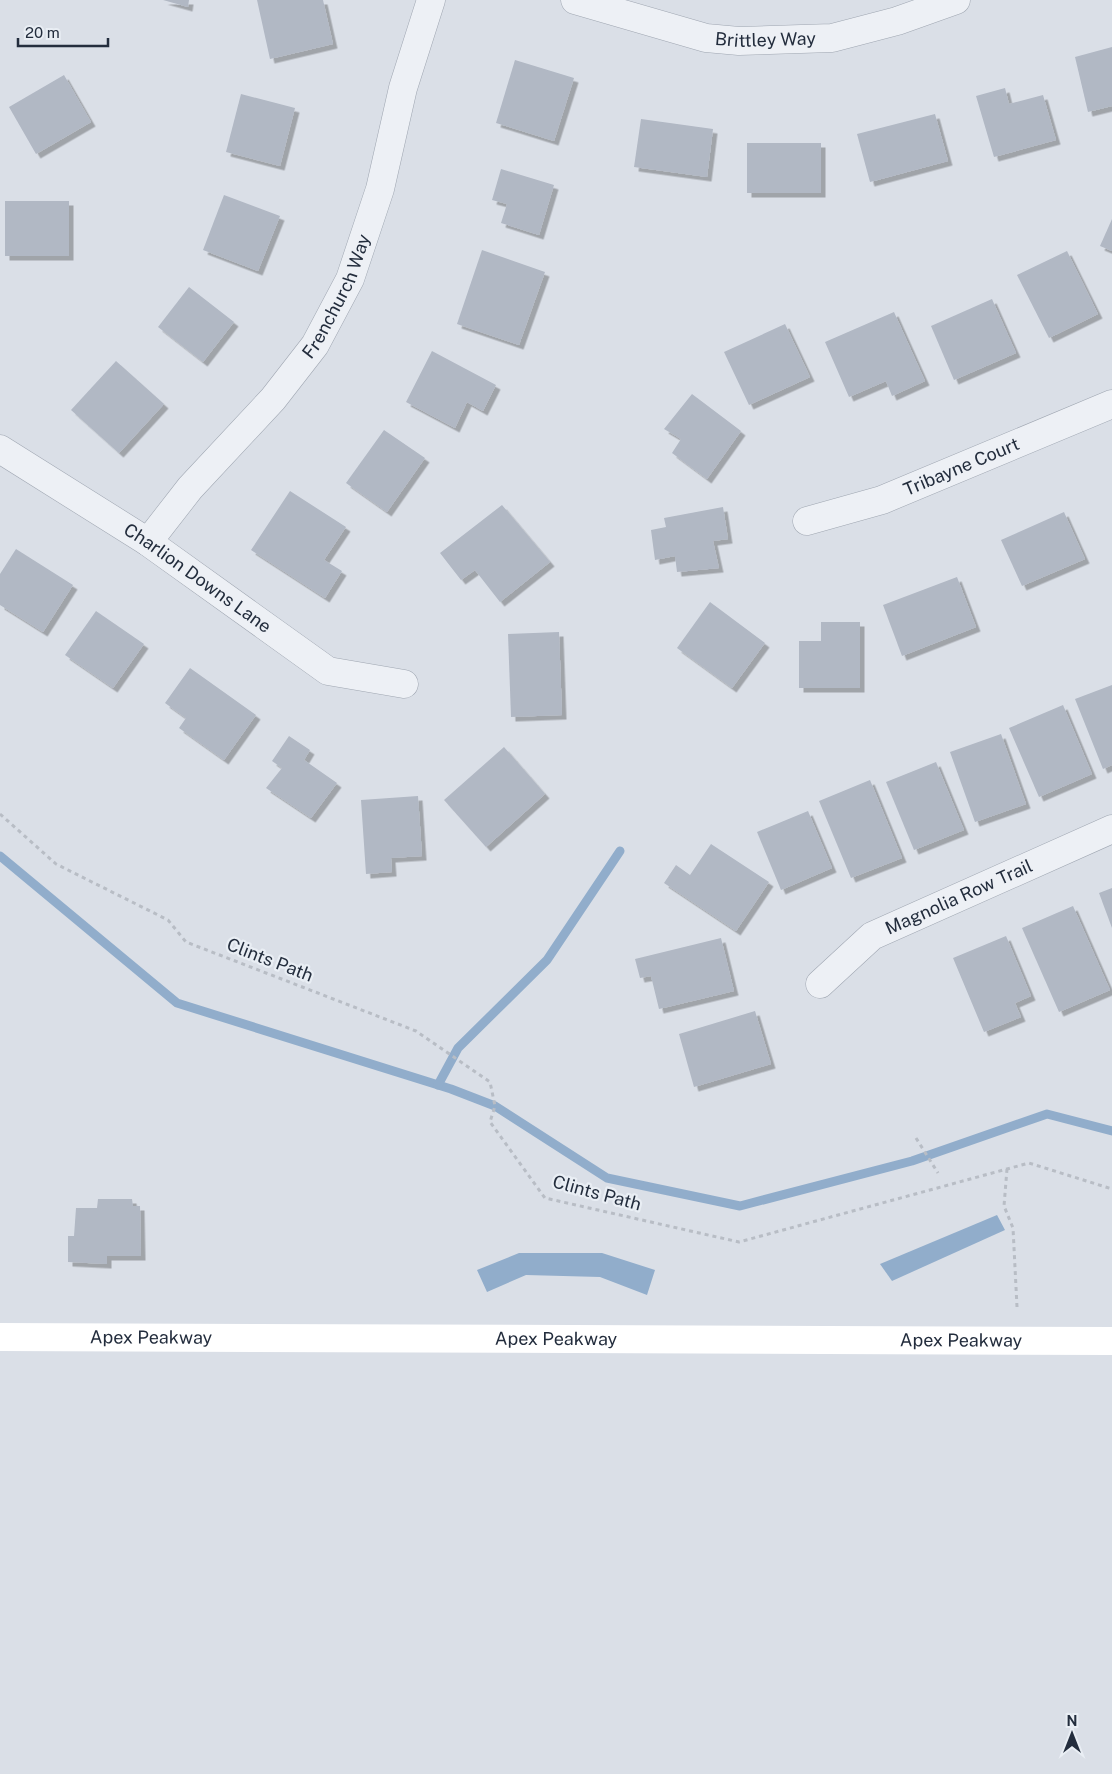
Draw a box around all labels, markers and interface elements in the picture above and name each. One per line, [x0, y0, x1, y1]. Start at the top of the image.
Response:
scale bar [18, 15, 108, 47]
text: 20 m [25, 24, 60, 41]
street label: Brittley Way [714, 28, 817, 51]
street label: Frenchurch Way [298, 231, 374, 362]
street label: Tribayne Court [900, 433, 1022, 500]
street label: Charlion Downs Lane [120, 519, 276, 637]
street label: Magnolia Row Trail [882, 855, 1036, 939]
street label: Clints Path [224, 933, 316, 986]
street label: Clints Path [550, 1171, 644, 1214]
street label: Apex Peakway [90, 1326, 213, 1348]
street label: Apex Peakway [495, 1328, 618, 1349]
street label: Apex Peakway [900, 1329, 1023, 1351]
north arrow [1047, 1709, 1097, 1759]
text: N [1067, 1713, 1077, 1729]

